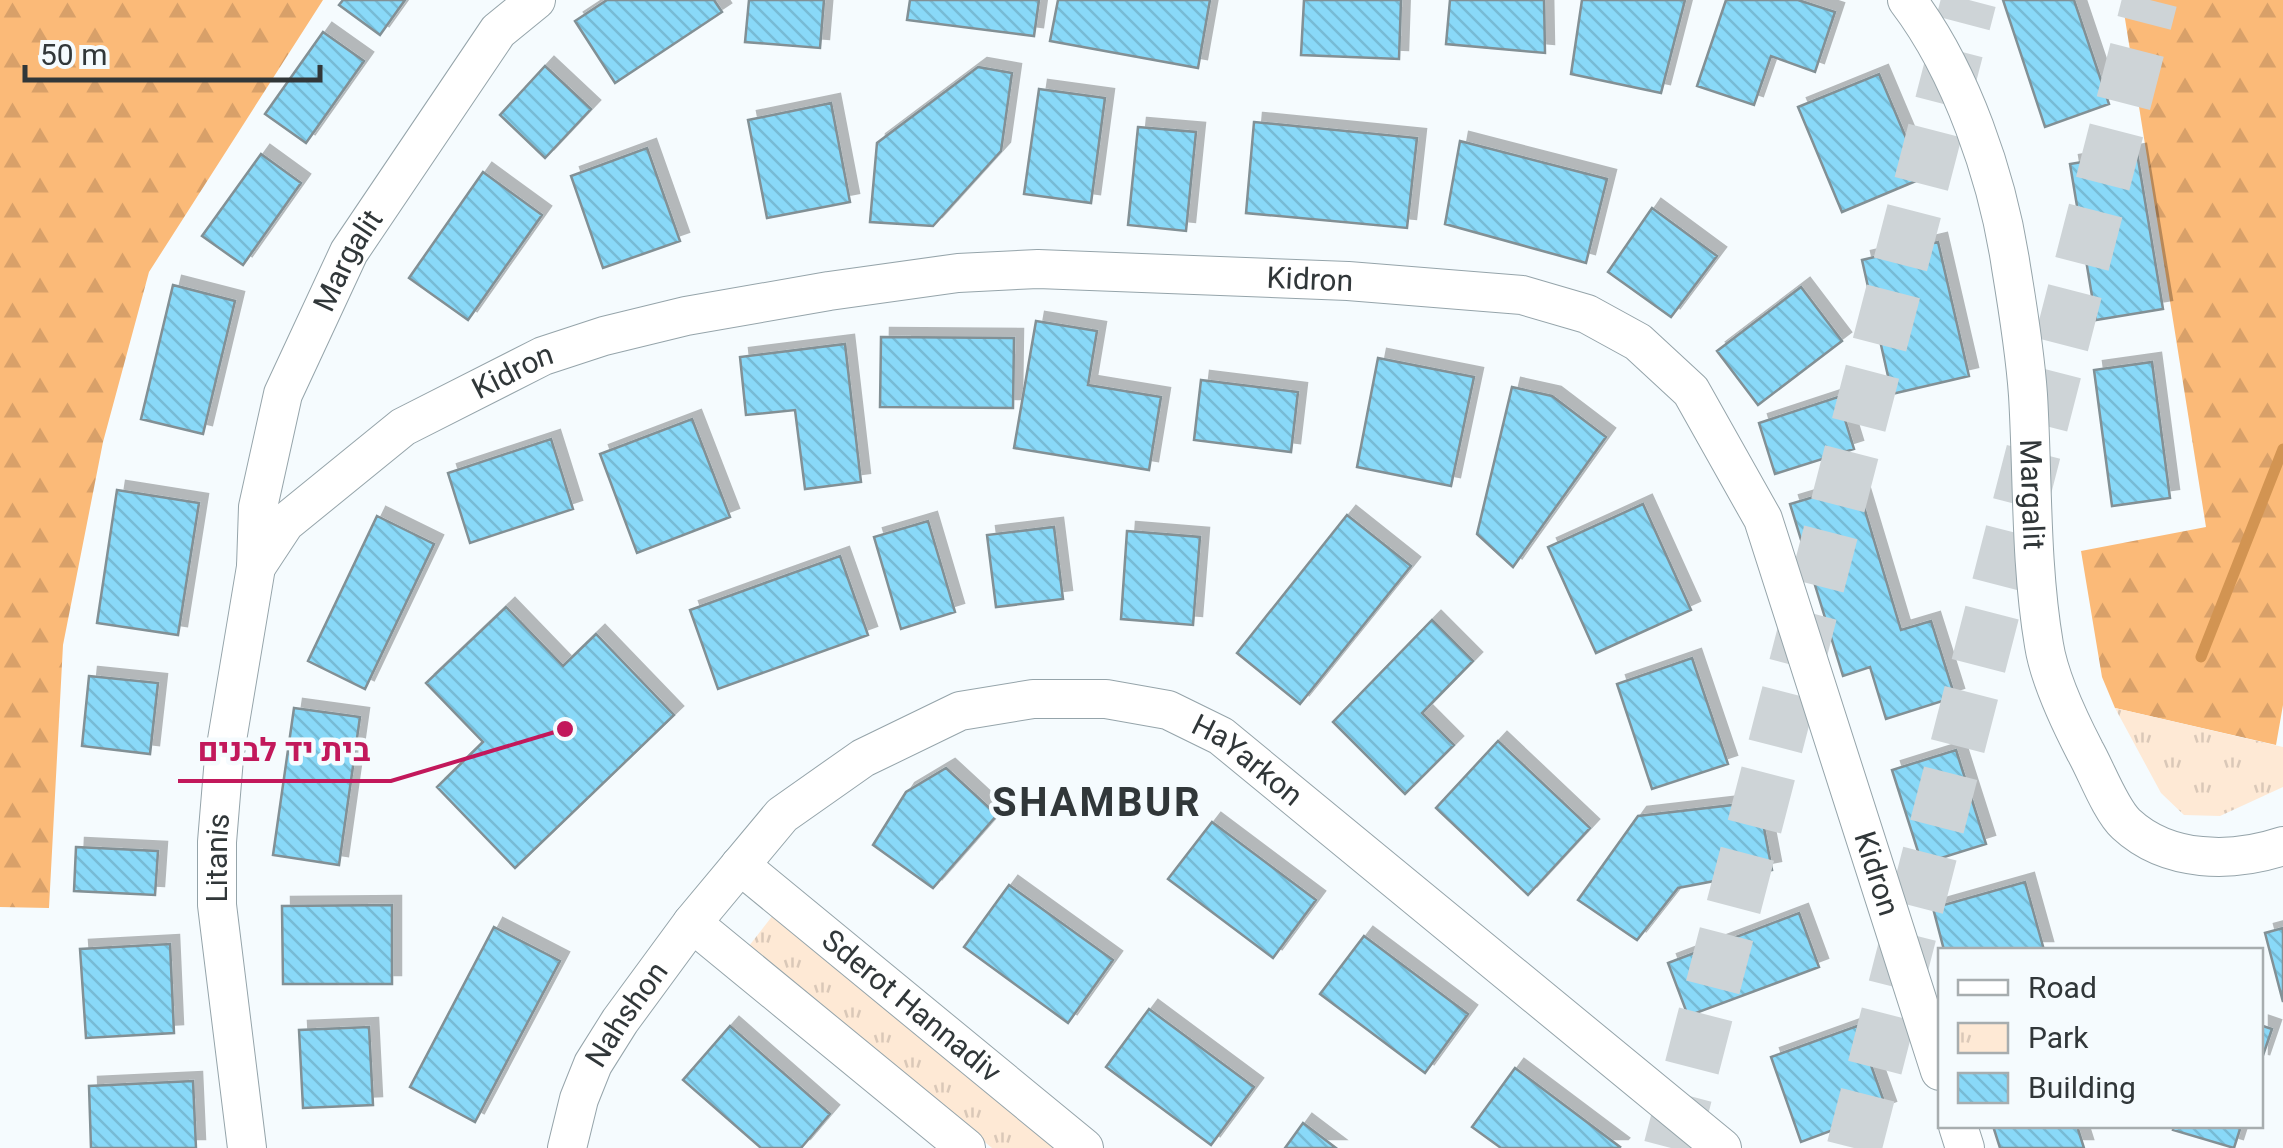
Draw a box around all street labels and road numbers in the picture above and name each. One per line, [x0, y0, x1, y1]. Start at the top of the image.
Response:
street label: Margalit [303, 201, 394, 319]
street label: Kidron [1266, 257, 1354, 304]
street label: Kidron [465, 333, 559, 411]
street label: Margalit [2007, 439, 2055, 551]
street label: HaYarkon [1184, 704, 1312, 817]
street label: Litanis [196, 811, 242, 903]
street label: Kidron [1842, 826, 1910, 922]
street label: Sderot Hannadiv [812, 920, 1010, 1094]
street label: Nahshon [575, 953, 679, 1076]

